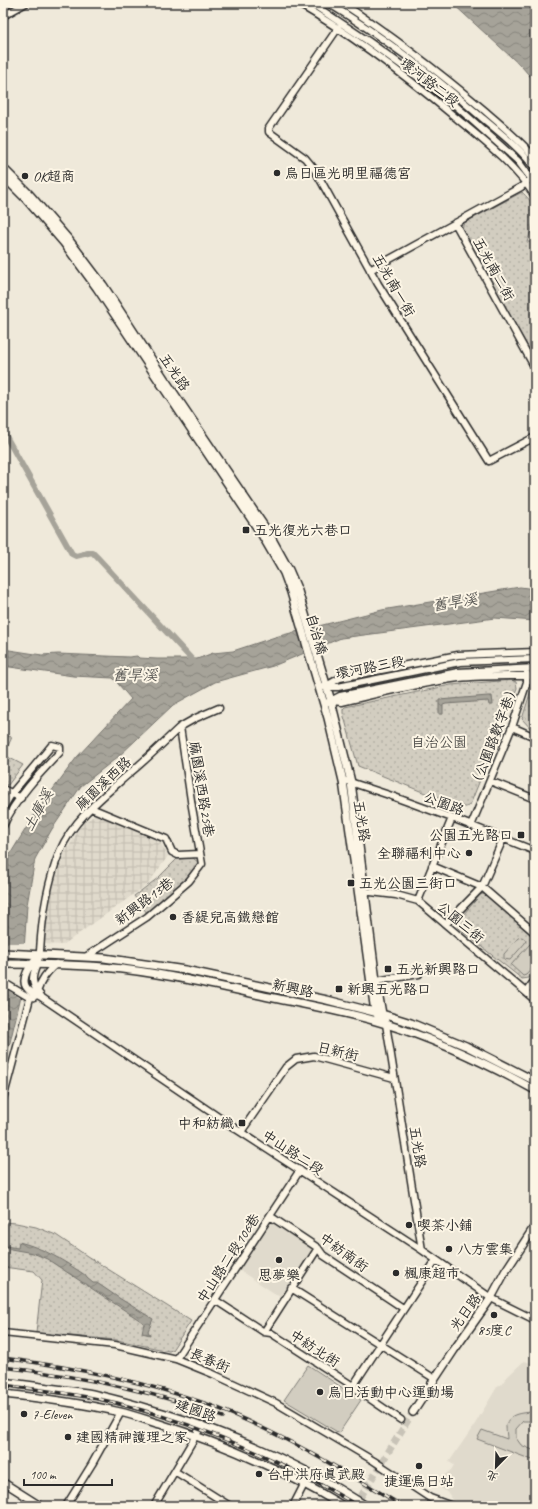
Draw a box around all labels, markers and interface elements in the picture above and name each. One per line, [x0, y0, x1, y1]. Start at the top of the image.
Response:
street label: 環河路二段 [397, 54, 463, 111]
place label: 烏日區光明里福德宮 [285, 165, 411, 182]
place label: OK超商 [33, 168, 75, 185]
marker: 烏日區光明里福德宮 [272, 168, 282, 178]
marker: OK超商 [20, 171, 30, 181]
street label: 五光南二街 [469, 235, 518, 304]
street label: 五光南一街 [369, 251, 418, 320]
street label: 五光路 [156, 350, 193, 394]
place label: 五光復光六巷口 [254, 522, 352, 539]
marker: 五光復光六巷口 [241, 525, 251, 535]
water label: 舊旱溪 [431, 589, 480, 615]
street label: 自治橋 [302, 612, 331, 657]
street label: 環河路三段 [334, 652, 406, 683]
water label: 舊旱溪 [112, 666, 158, 685]
street label: （公園路數字巷） [466, 681, 522, 792]
park label: 自治公園 [411, 734, 467, 751]
street label: 麻園溪西路25巷 [186, 740, 218, 839]
street label: 麻園溪西路 [72, 753, 135, 813]
water label: 土庫溪 [19, 785, 58, 835]
street label: 公園路 [421, 788, 466, 819]
street label: 五光路 [350, 799, 373, 843]
place label: 公園五光路口 [429, 827, 513, 844]
marker: 公園五光路口 [516, 830, 526, 840]
place label: 全聯福利中心 [377, 845, 461, 862]
marker: 全聯福利中心 [464, 848, 474, 858]
street label: 新興路13巷 [112, 873, 178, 929]
place label: 五光公園三街口 [359, 875, 457, 892]
marker: 五光公園三街口 [346, 878, 356, 888]
street label: 公園三街 [434, 898, 488, 947]
place label: 香緹兒高鐵戀館 [181, 909, 279, 926]
marker: 香緹兒高鐵戀館 [168, 912, 178, 922]
place label: 五光新興路口 [396, 961, 480, 978]
marker: 五光新興路口 [383, 964, 393, 974]
street label: 新興路 [271, 976, 315, 1001]
place label: 新興五光路口 [347, 981, 431, 998]
marker: 新興五光路口 [334, 984, 344, 994]
street label: 日新街 [316, 1038, 360, 1064]
place label: 中和紡織 [178, 1115, 234, 1132]
marker: 中和紡織 [237, 1118, 247, 1128]
street label: 五光路 [406, 1125, 429, 1169]
street label: 中山路二段 [259, 1126, 327, 1179]
street label: 中山路二段106巷 [193, 1210, 264, 1306]
place label: 喫茶小鋪 [417, 1217, 473, 1234]
marker: 喫茶小鋪 [404, 1220, 414, 1230]
street label: 中紡南街 [316, 1229, 371, 1276]
place label: 八方雲集 [457, 1241, 513, 1258]
marker: 八方雲集 [444, 1244, 454, 1254]
marker: 思夢樂 [274, 1255, 284, 1265]
place label: 楓康超市 [404, 1265, 460, 1282]
place label: 思夢樂 [258, 1267, 300, 1284]
marker: 楓康超市 [391, 1268, 401, 1278]
street label: 光日路 [446, 1290, 485, 1334]
marker: 85度C [489, 1310, 499, 1320]
place label: 85度C [477, 1322, 512, 1339]
street label: 中紡北街 [287, 1326, 343, 1371]
street label: 長春街 [187, 1344, 232, 1376]
place label: 烏日活動中心運動場 [328, 1384, 454, 1401]
marker: 烏日活動中心運動場 [315, 1387, 325, 1397]
street label: 建國路 [173, 1396, 218, 1425]
place label: 7-Eleven [32, 1406, 73, 1423]
marker: 7-Eleven [19, 1409, 29, 1419]
place label: 建國精神護理之家 [76, 1429, 188, 1446]
marker: 建國精神護理之家 [63, 1432, 73, 1442]
north arrow [476, 1447, 516, 1487]
scale bar [24, 1461, 112, 1487]
marker: 捷運烏日站 [414, 1461, 424, 1471]
place label: 台中洪府真武殿 [267, 1466, 365, 1483]
text: 100 m [30, 1467, 57, 1483]
text: 北 [484, 1468, 500, 1485]
marker: 台中洪府真武殿 [254, 1469, 264, 1479]
place label: 捷運烏日站 [384, 1473, 454, 1490]

